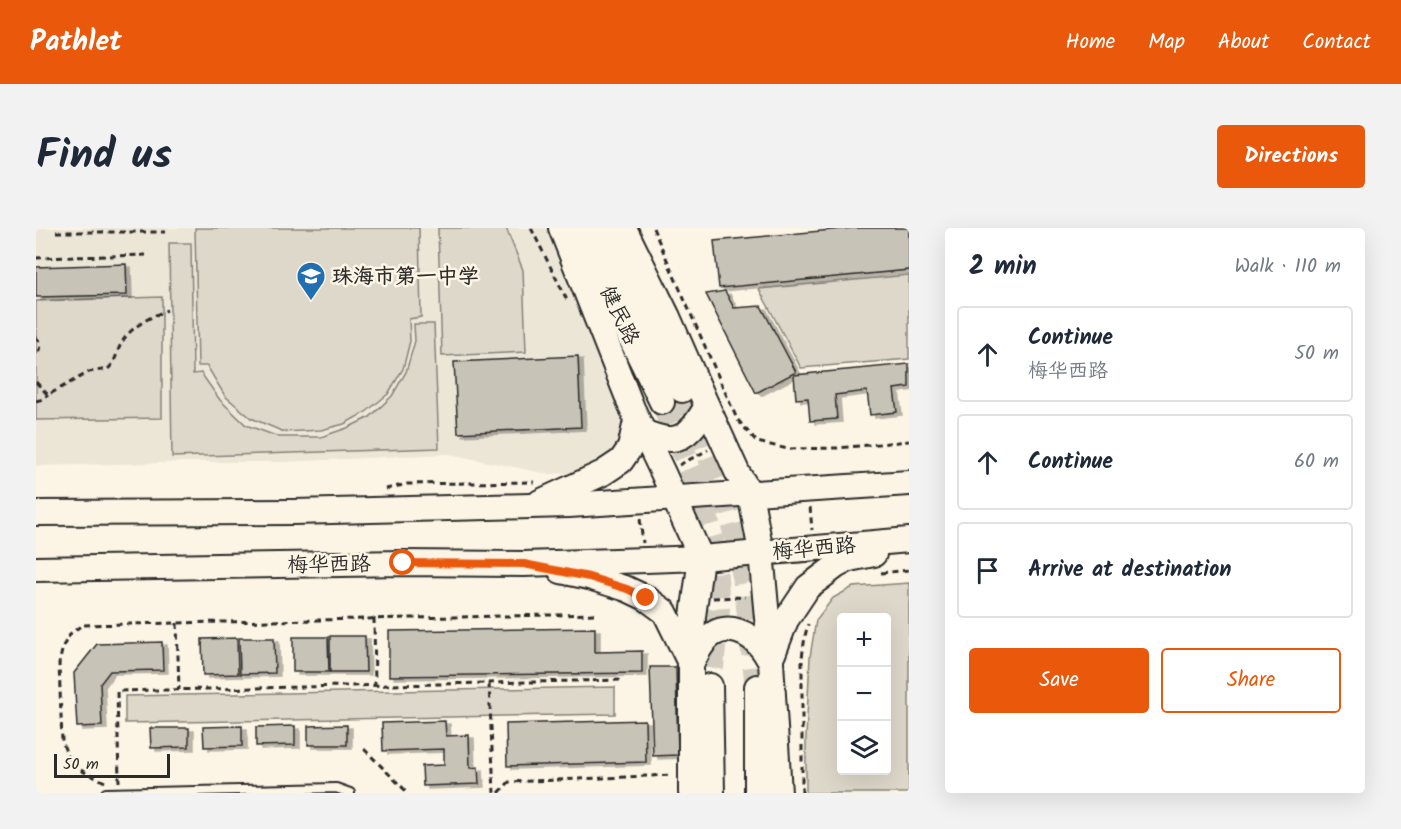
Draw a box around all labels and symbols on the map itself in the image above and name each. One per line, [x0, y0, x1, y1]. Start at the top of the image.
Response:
school or university icon: 珠海市第一中学 [295, 260, 327, 302]
place label: 珠海市第一中学 [332, 261, 479, 294]
street label: 健民路 [590, 280, 647, 351]
street label: 梅华西路 [771, 529, 857, 570]
street label: 梅华西路 [287, 548, 371, 583]
route start [389, 549, 415, 575]
route end [632, 584, 658, 610]
scale bar [54, 751, 170, 778]

